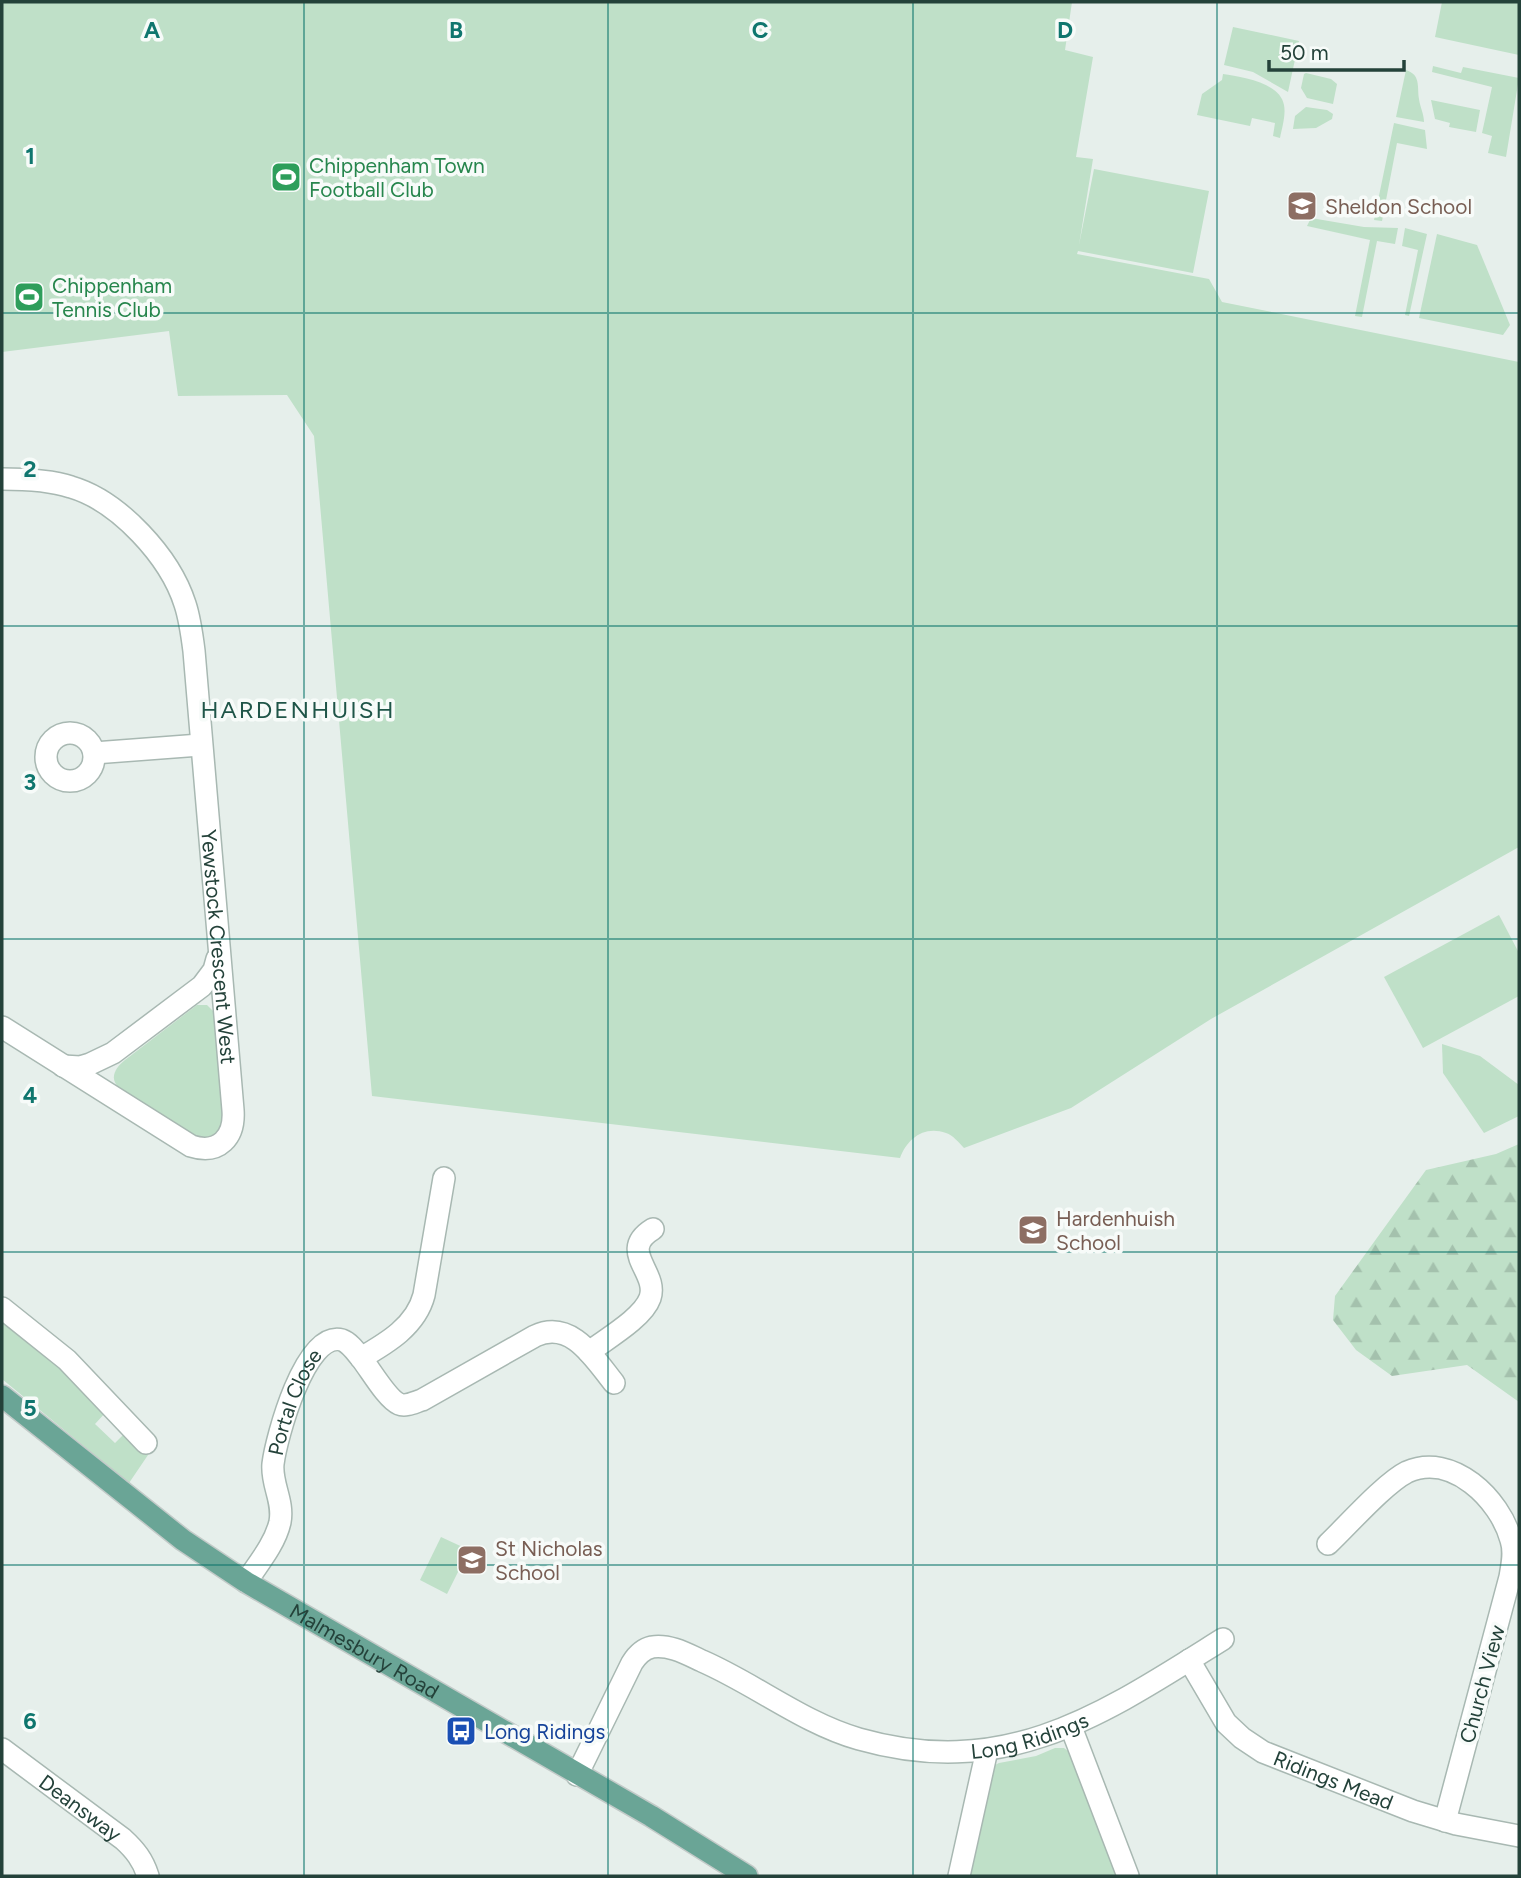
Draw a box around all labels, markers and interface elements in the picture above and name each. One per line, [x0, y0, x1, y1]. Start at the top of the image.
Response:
text: A [144, 16, 161, 44]
text: B [449, 16, 463, 44]
text: C [752, 16, 769, 44]
text: D [1057, 16, 1073, 44]
scale bar [1269, 28, 1404, 72]
text: 50 m [1280, 40, 1329, 65]
text: 1 [25, 142, 35, 170]
place label: Chippenham Town Football Club [309, 153, 485, 202]
sports icon: Chippenham Town Football Club [269, 160, 303, 194]
school or university icon: Sheldon School [1285, 189, 1319, 223]
place label: Sheldon School [1325, 194, 1472, 219]
place label: Chippenham Tennis Club [52, 273, 172, 322]
sports icon: Chippenham Tennis Club [12, 280, 46, 314]
text: 2 [23, 455, 37, 483]
district label: HARDENHUISH [201, 695, 395, 724]
text: 3 [24, 768, 36, 796]
street label: Yewstock Crescent West [197, 828, 242, 1065]
text: 4 [23, 1081, 37, 1109]
place label: Hardenhuish School [1056, 1206, 1175, 1255]
school or university icon: Hardenhuish School [1016, 1213, 1050, 1247]
street label: Portal Close [262, 1343, 326, 1458]
text: 5 [23, 1394, 37, 1422]
place label: St Nicholas School [495, 1536, 603, 1585]
school or university icon: St Nicholas School [455, 1543, 489, 1577]
street label: Malmesbury Road [286, 1598, 444, 1703]
street label: Church View [1454, 1622, 1510, 1746]
text: 6 [23, 1707, 37, 1735]
street label: Long Ridings [969, 1707, 1092, 1764]
bus stop icon: Long Ridings [444, 1714, 478, 1748]
place label: Long Ridings [484, 1719, 605, 1744]
street label: Ridings Mead [1270, 1745, 1397, 1815]
street label: Deansway [35, 1769, 127, 1846]

